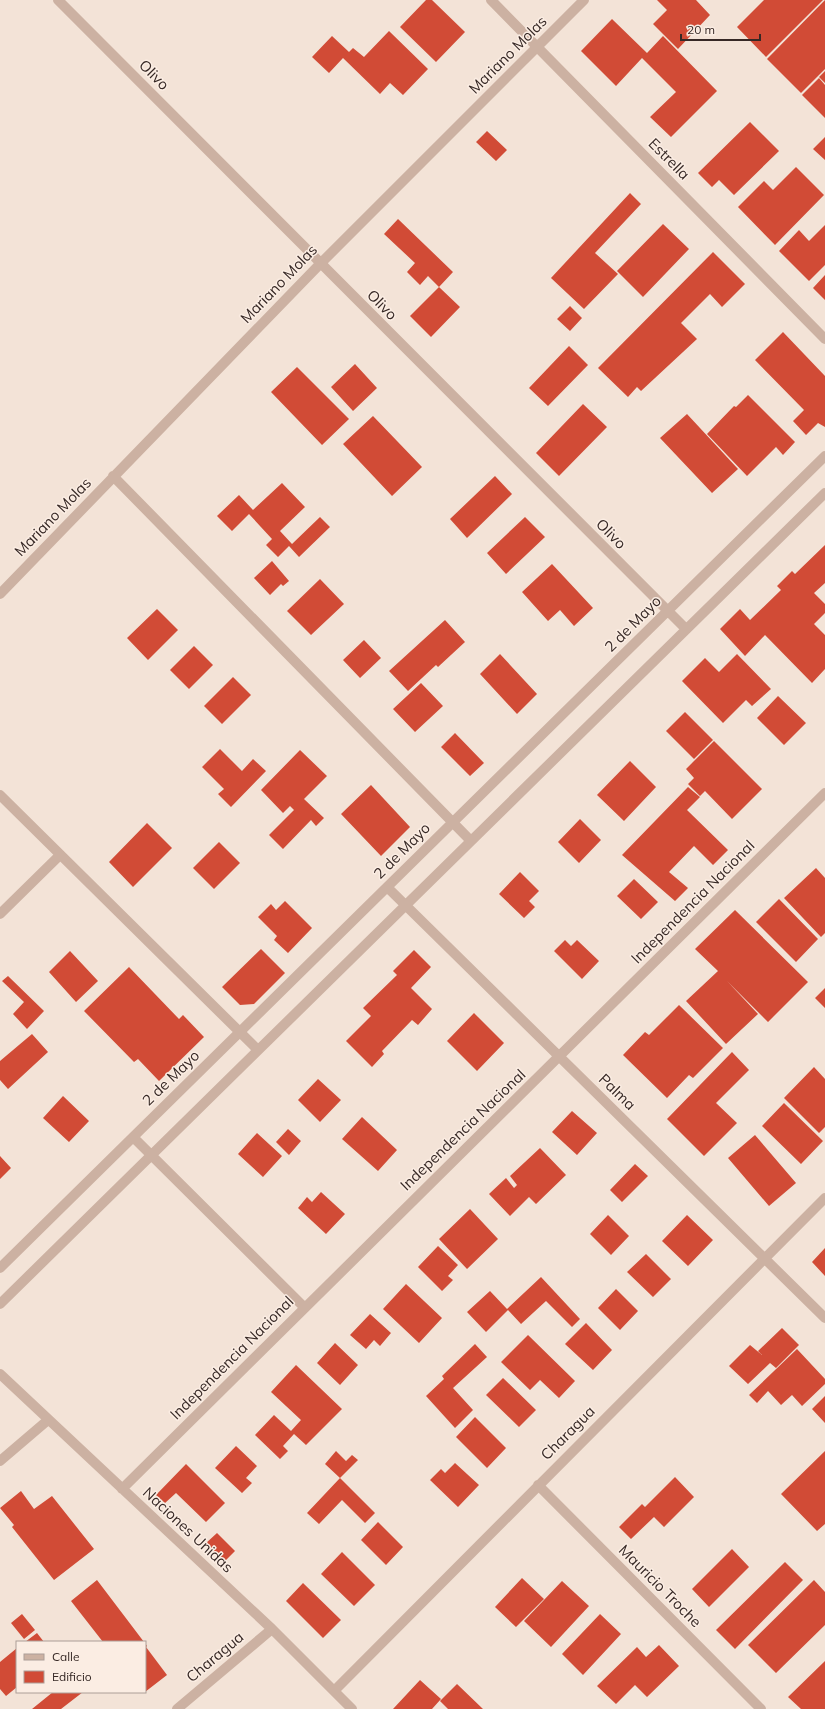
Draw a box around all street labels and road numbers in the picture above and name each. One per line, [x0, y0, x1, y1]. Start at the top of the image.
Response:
street label: Mariano Molas [465, 12, 551, 98]
street label: Olivo [135, 56, 173, 94]
street label: Estrella [645, 134, 694, 183]
street label: Mariano Molas [236, 240, 321, 327]
street label: Olivo [363, 286, 401, 324]
street label: Mariano Molas [10, 473, 95, 560]
street label: Olivo [592, 515, 630, 553]
street label: 2 de Mayo [600, 591, 665, 656]
street label: 2 de Mayo [369, 818, 434, 883]
street label: Independencia Nacional [627, 836, 758, 967]
street label: 2 de Mayo [138, 1046, 203, 1110]
street label: Independencia Nacional [396, 1065, 529, 1194]
street label: Palma [595, 1069, 640, 1114]
street label: Independencia Nacional [166, 1292, 297, 1423]
street label: Charagua [536, 1401, 599, 1464]
street label: Naciones Unidas [139, 1483, 238, 1576]
street label: Mauricio Troche [615, 1540, 706, 1631]
street label: Charagua [182, 1627, 247, 1686]

